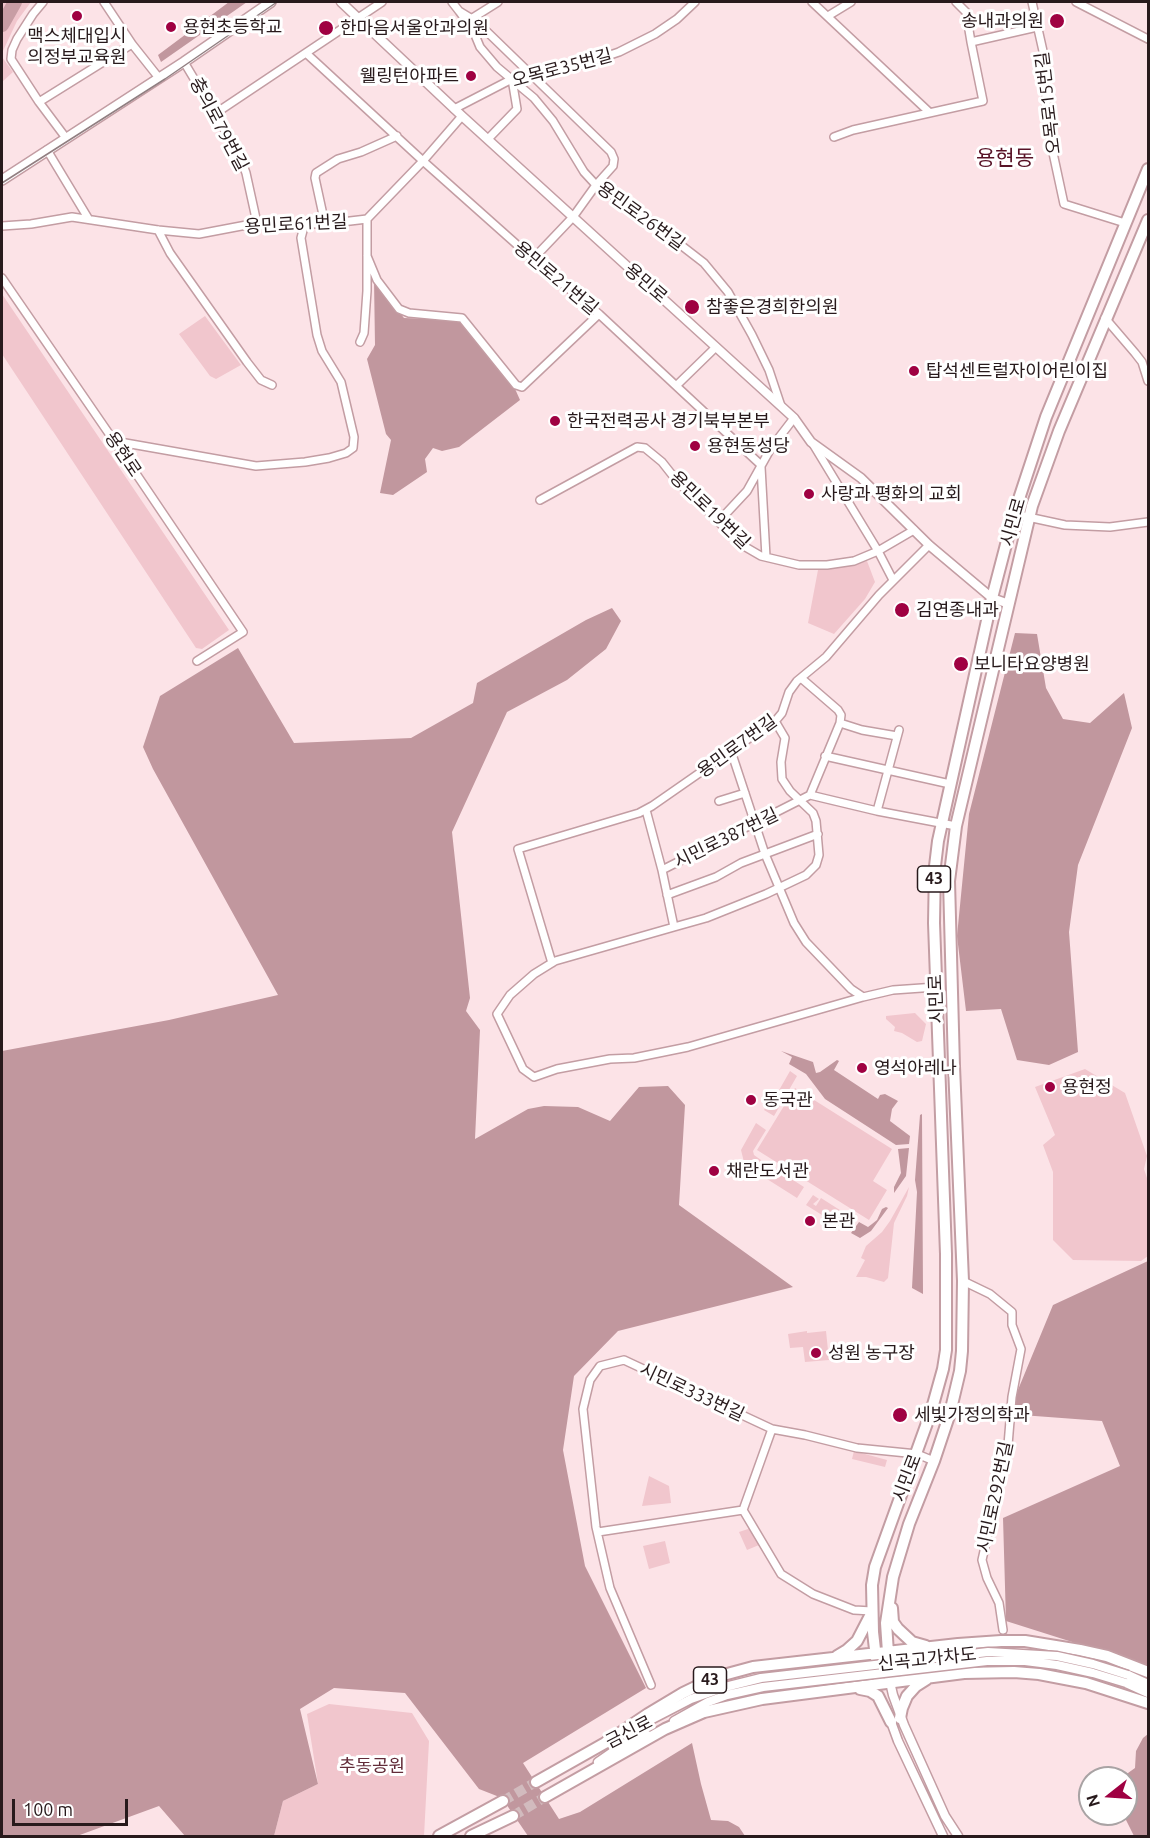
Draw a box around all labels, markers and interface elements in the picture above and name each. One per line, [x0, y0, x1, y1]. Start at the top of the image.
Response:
marker: 맥스체대입시 의정부교육원 [70, 9, 84, 23]
place label: 송내과의원 [961, 10, 1044, 32]
marker: 송내과의원 [1048, 12, 1066, 30]
place label: 용현초등학교 [183, 16, 282, 38]
place label: 한마음서울안과의원 [340, 17, 489, 39]
marker: 한마음서울안과의원 [317, 19, 335, 37]
marker: 용현초등학교 [164, 20, 178, 34]
place label: 맥스체대입시 의정부교육원 [27, 25, 127, 68]
street label: 오목로35번길 [509, 44, 615, 92]
street label: 오목로15번길 [1031, 51, 1065, 155]
place label: 웰링턴아파트 [360, 65, 459, 87]
marker: 웰링턴아파트 [464, 69, 478, 83]
street label: 충의로79번길 [185, 73, 253, 175]
district label: 용현동 [976, 145, 1034, 171]
street label: 용민로26번길 [593, 177, 689, 255]
street label: 용민로61번길 [244, 211, 348, 237]
street label: 용민로21번길 [510, 237, 602, 319]
street label: 용민로 [620, 259, 672, 307]
place label: 참좋은경희한의원 [706, 296, 838, 318]
marker: 참좋은경희한의원 [683, 298, 701, 316]
place label: 탑석센트럴자이어린이집 [926, 360, 1108, 382]
marker: 탑석센트럴자이어린이집 [907, 364, 921, 378]
place label: 한국전력공사 경기북부본부 [567, 410, 770, 432]
marker: 한국전력공사 경기북부본부 [548, 414, 562, 428]
street label: 용현로 [100, 427, 146, 481]
place label: 용현동성당 [707, 435, 790, 457]
marker: 용현동성당 [688, 439, 702, 453]
street label: 용민로19번길 [665, 466, 755, 554]
place label: 사랑과 평화의 교회 [821, 483, 962, 505]
marker: 사랑과 평화의 교회 [802, 487, 816, 501]
street label: 시민로 [996, 495, 1030, 549]
place label: 김연종내과 [916, 599, 999, 621]
marker: 김연종내과 [893, 601, 911, 619]
place label: 보니타요양병원 [974, 653, 1090, 675]
marker: 보니타요양병원 [952, 655, 970, 673]
street label: 용민로7번길 [693, 710, 781, 782]
street label: 시민로387번길 [670, 803, 782, 873]
road number: 43 [918, 866, 950, 892]
street label: 시민로 [924, 974, 948, 1024]
place label: 영석아레나 [874, 1057, 957, 1079]
marker: 영석아레나 [855, 1061, 869, 1075]
place label: 용현정 [1062, 1076, 1112, 1098]
marker: 용현정 [1043, 1080, 1057, 1094]
place label: 동국관 [763, 1089, 813, 1111]
marker: 동국관 [744, 1093, 758, 1107]
place label: 채란도서관 [726, 1160, 809, 1182]
marker: 채란도서관 [707, 1164, 721, 1178]
place label: 본관 [822, 1210, 855, 1232]
marker: 본관 [803, 1214, 817, 1228]
place label: 성원 농구장 [828, 1342, 915, 1364]
marker: 성원 농구장 [809, 1346, 823, 1360]
street label: 시민로333번길 [636, 1358, 748, 1426]
place label: 세빛가정의학과 [914, 1404, 1030, 1426]
marker: 세빛가정의학과 [891, 1406, 909, 1424]
street label: 시민로292번길 [973, 1439, 1017, 1555]
street label: 시민로 [888, 1451, 926, 1505]
street label: 신곡고가차도 [876, 1643, 978, 1675]
road number: 43 [694, 1667, 726, 1693]
street label: 금신로 [602, 1711, 656, 1753]
park label: 추동공원 [339, 1755, 405, 1777]
north arrow [1078, 1766, 1138, 1826]
scale bar [15, 1787, 130, 1825]
text: N [1082, 1792, 1103, 1809]
text: 100 m [23, 1799, 73, 1819]

